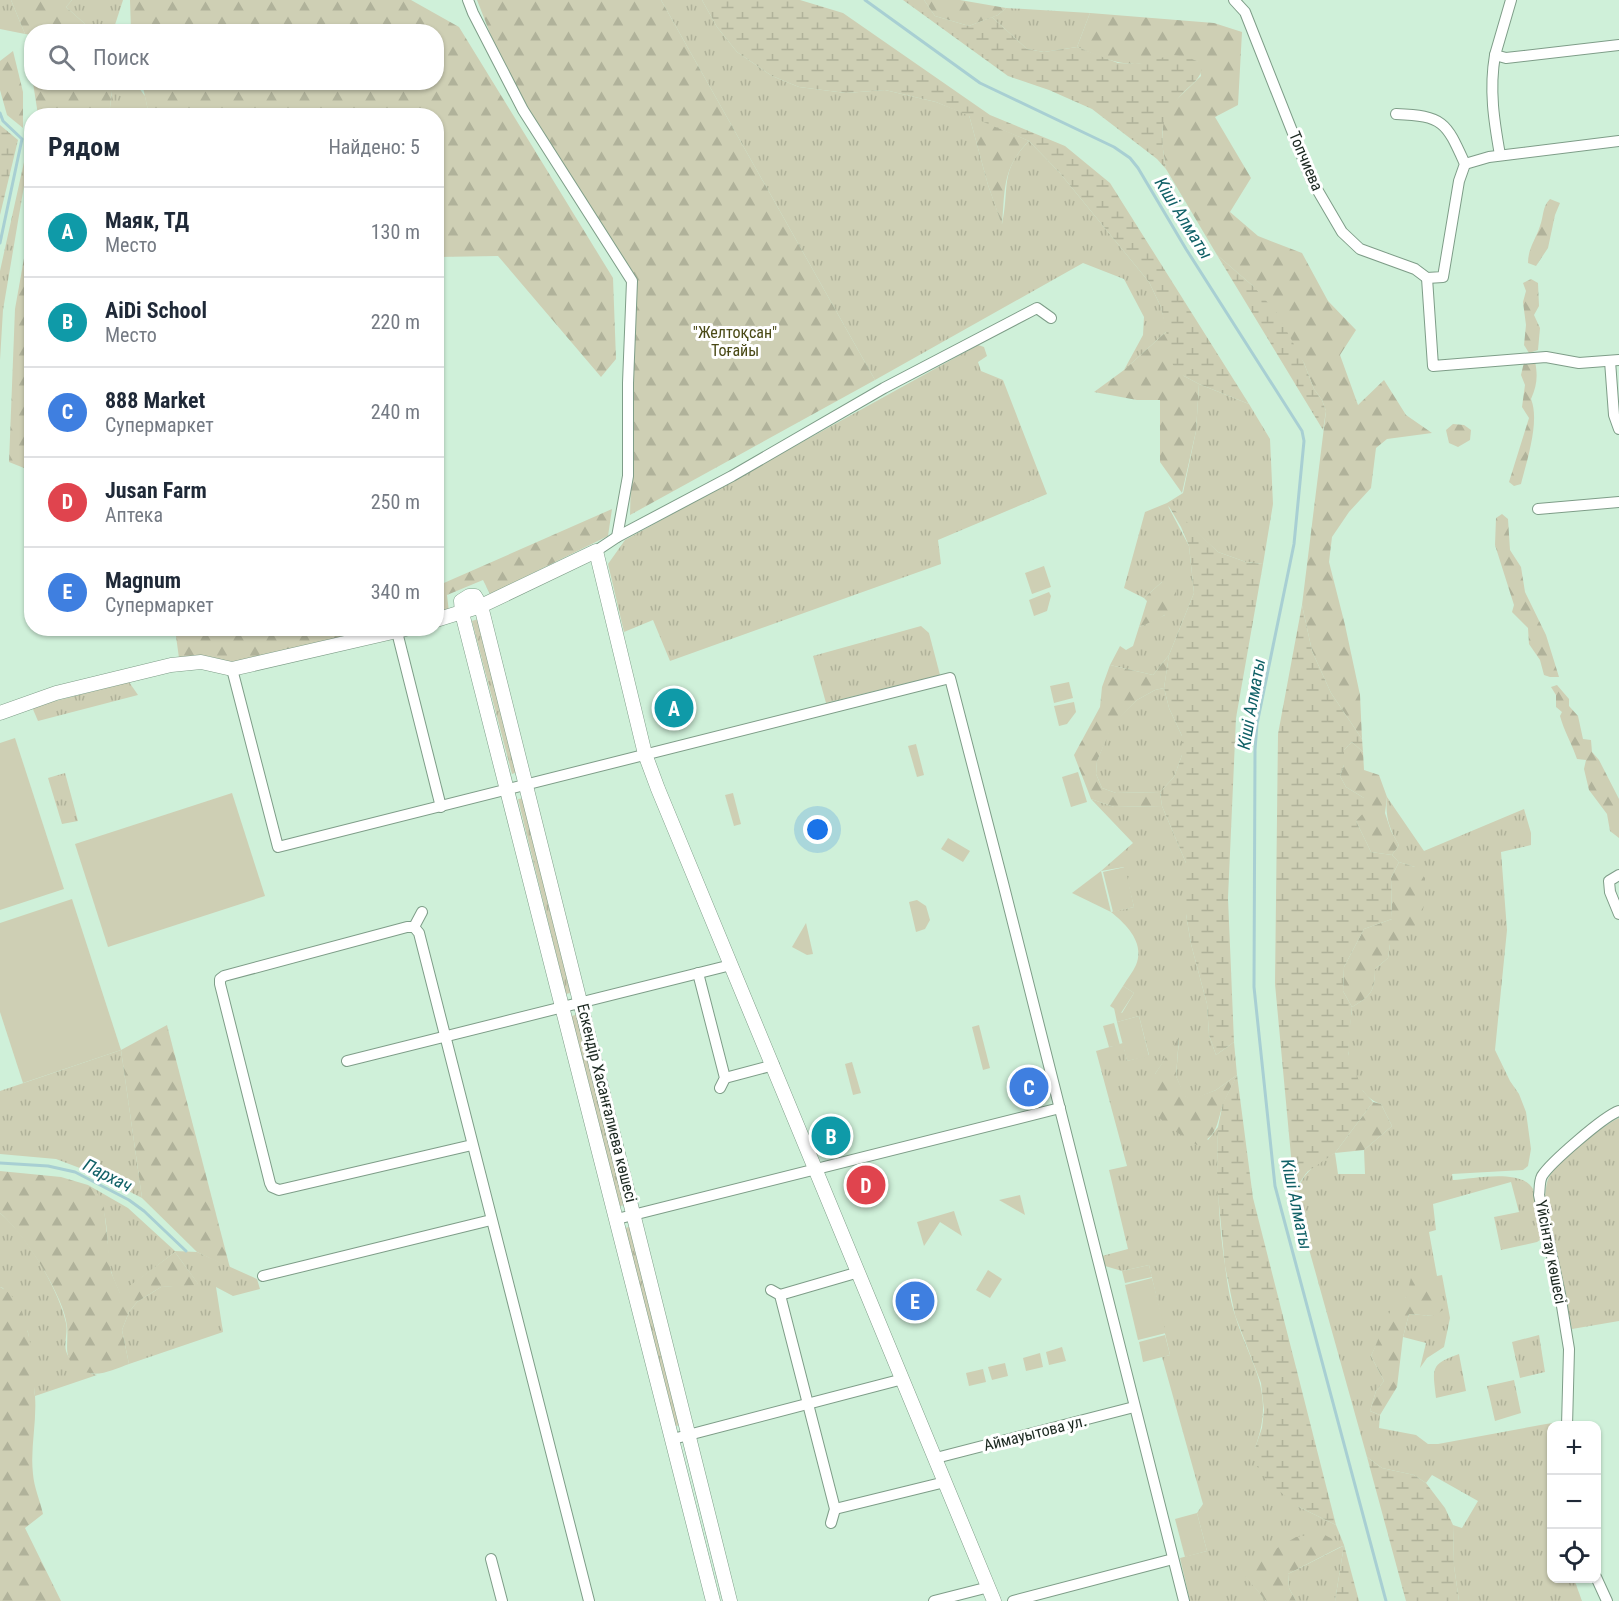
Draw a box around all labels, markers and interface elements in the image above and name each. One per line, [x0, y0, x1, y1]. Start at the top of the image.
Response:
search box [24, 24, 444, 90]
icon: search [45, 41, 78, 74]
text: Поиск [93, 45, 150, 70]
street label: Топчиева [1285, 128, 1327, 194]
text: Рядом [48, 132, 120, 162]
text: Найдено: 5 [328, 135, 420, 159]
water label: Кіші Алматы [1151, 173, 1217, 263]
text: Маяк, ТД [105, 208, 189, 233]
text: A [62, 220, 73, 244]
text: 130 m [371, 220, 420, 244]
text: Место [105, 233, 157, 257]
text: AiDi School [105, 298, 207, 323]
text: B [62, 310, 73, 334]
text: 220 m [371, 310, 420, 334]
text: Место [105, 323, 157, 347]
park label: "Желтоқсан" Тоғайы [693, 323, 777, 360]
text: 888 Market [105, 388, 205, 413]
text: C [62, 400, 73, 424]
text: 240 m [371, 400, 420, 424]
text: Супермаркет [105, 413, 214, 437]
text: Jusan Farm [105, 478, 207, 503]
text: D [62, 490, 73, 514]
text: 250 m [371, 490, 420, 514]
text: Аптека [105, 503, 163, 527]
text: Magnum [105, 568, 181, 593]
text: E [63, 580, 72, 604]
text: 340 m [371, 580, 420, 604]
text: Супермаркет [105, 593, 214, 617]
water label: Кіші Алматы [1233, 657, 1269, 751]
pin: A [654, 686, 694, 730]
your location [803, 815, 832, 844]
street label: Ескендір Хасанғалиева көшесі [573, 1002, 641, 1204]
pin: C [1010, 1064, 1048, 1110]
pin: B [812, 1114, 850, 1158]
water label: Пархач [80, 1154, 136, 1196]
water label: Кіші Алматы [1277, 1157, 1317, 1251]
pin: D [846, 1162, 886, 1208]
street label: Үйсінтау көшесі [1532, 1198, 1570, 1306]
pin: E [896, 1278, 934, 1324]
street label: Аймауытова ул. [982, 1411, 1088, 1455]
map controls [1547, 1421, 1601, 1583]
button: + [1547, 1421, 1601, 1475]
button: − [1547, 1475, 1601, 1529]
button: locate [1547, 1529, 1601, 1583]

